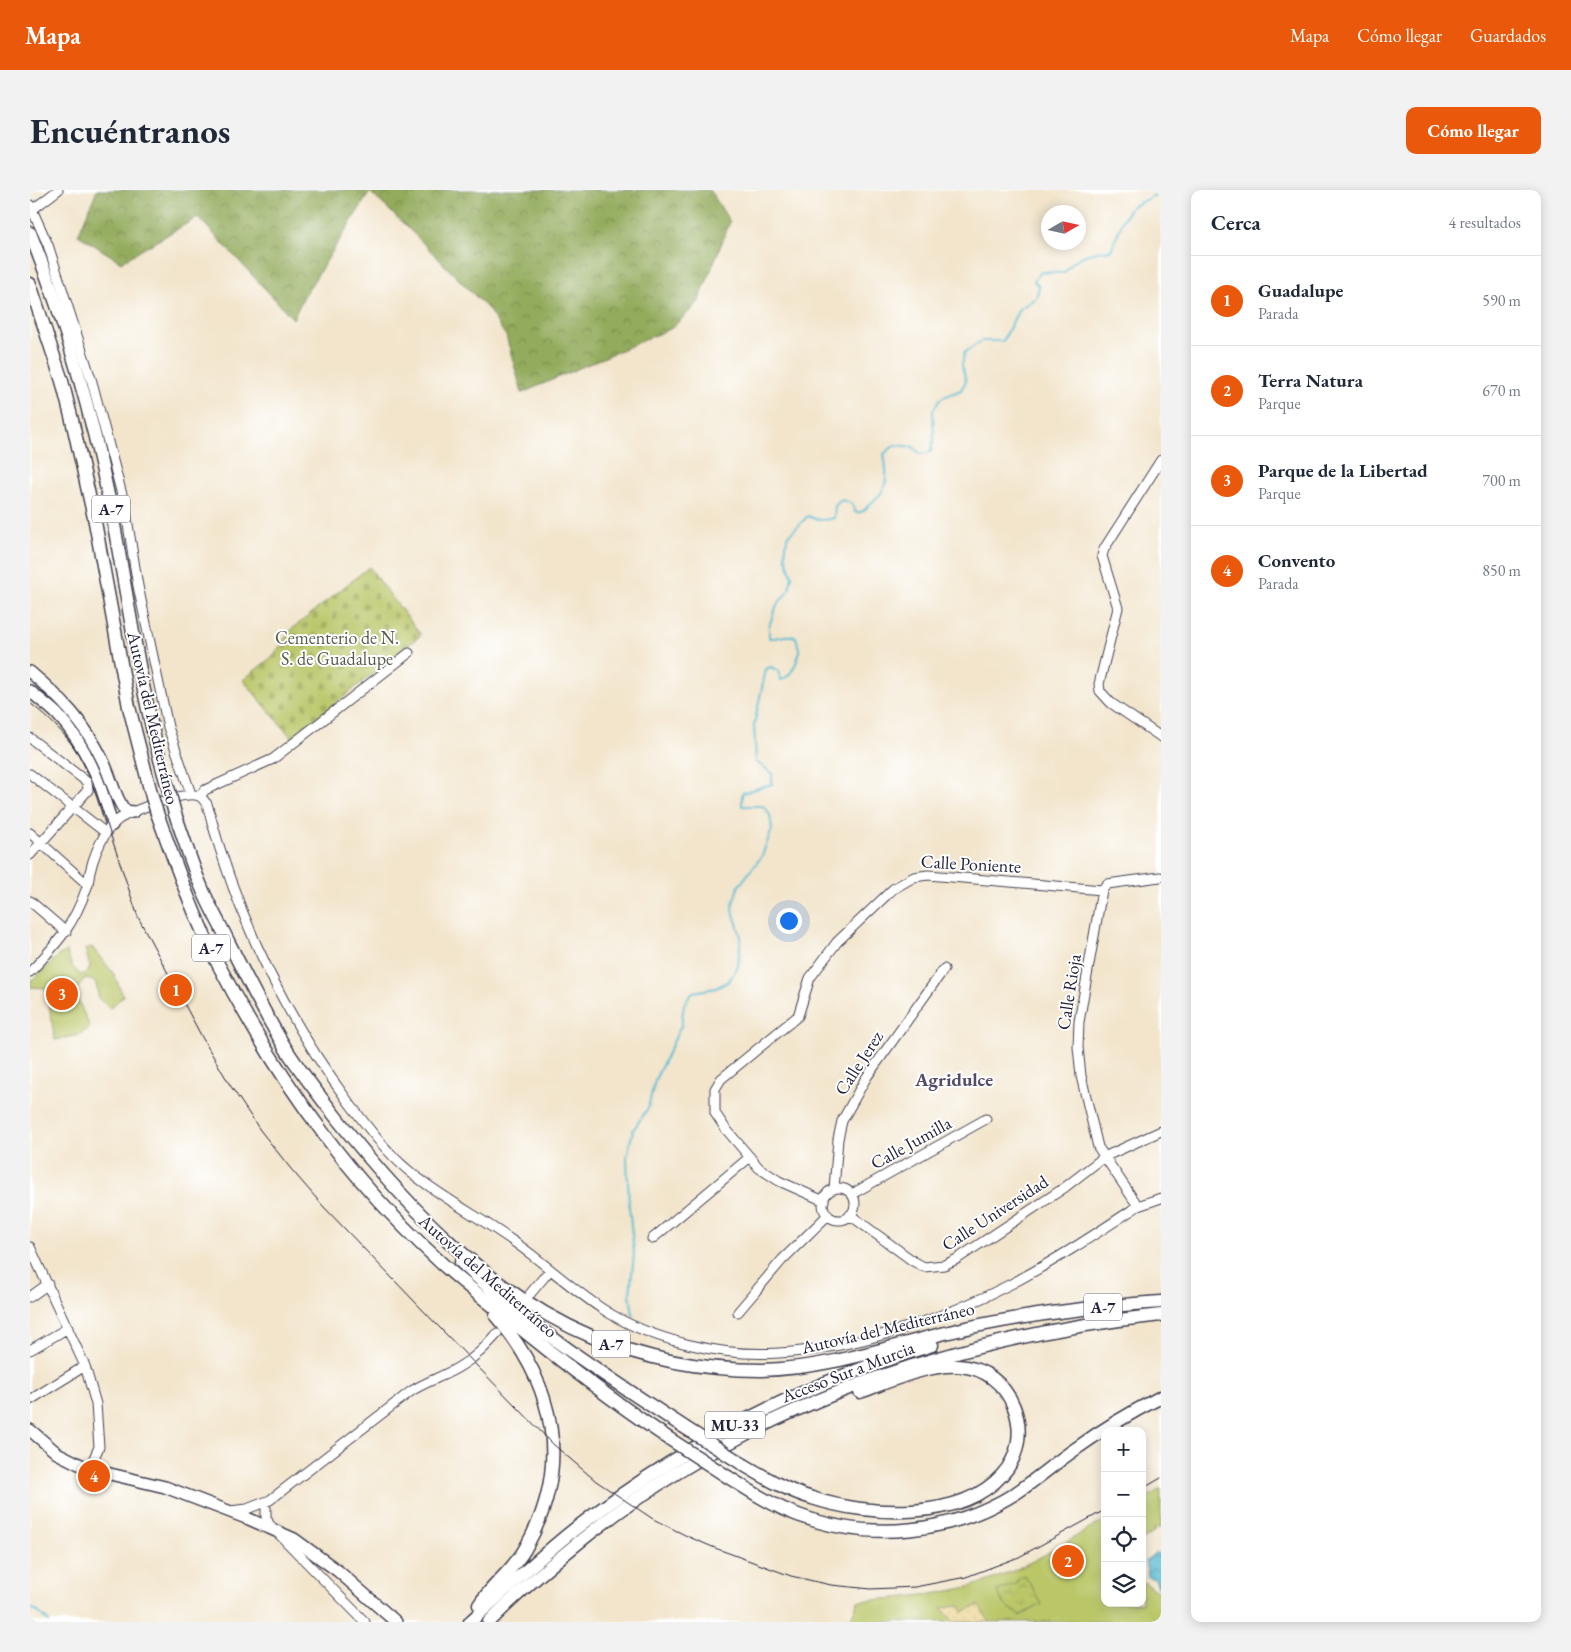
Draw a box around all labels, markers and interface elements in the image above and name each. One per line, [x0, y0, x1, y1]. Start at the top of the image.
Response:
text: Mapa [25, 20, 81, 51]
text: Mapa [1290, 24, 1329, 47]
text: Cómo llegar [1357, 24, 1442, 47]
text: Guardados [1470, 24, 1546, 47]
button: Cómo llegar [1406, 107, 1541, 154]
text: Encuéntranos [30, 108, 230, 153]
north arrow [1041, 205, 1086, 250]
text: Cerca [1211, 209, 1261, 236]
text: 4 resultados [1449, 212, 1521, 233]
text: Guadalupe [1258, 278, 1343, 303]
text: 1 [1223, 290, 1231, 311]
text: 590 m [1482, 290, 1521, 311]
text: Parada [1258, 303, 1299, 324]
text: Terra Natura [1258, 368, 1363, 393]
text: 2 [1223, 380, 1231, 401]
text: 670 m [1482, 380, 1521, 401]
text: Parque [1258, 393, 1301, 414]
text: Parque de la Libertad [1258, 458, 1428, 483]
text: 3 [1223, 470, 1231, 491]
text: 700 m [1482, 470, 1521, 491]
text: Parque [1258, 483, 1301, 504]
road number: A-7 [92, 496, 130, 522]
text: Convento [1258, 548, 1335, 573]
text: 4 [1223, 560, 1231, 581]
text: 850 m [1482, 560, 1521, 581]
text: Parada [1258, 573, 1299, 594]
park label: Cementerio de N. S. de Guadalupe [275, 626, 399, 670]
street label: Autovía del Mediterráneo [122, 628, 185, 807]
street label: Calle Poniente [920, 849, 1022, 878]
your location [776, 908, 802, 934]
road number: A-7 [192, 934, 230, 961]
street label: Calle Rioja [1051, 951, 1086, 1032]
pin: 1 [160, 971, 192, 1009]
pin: 3 [46, 975, 78, 1013]
street label: Calle Jerez [829, 1026, 888, 1099]
district label: Agridulce [914, 1067, 993, 1092]
street label: Calle Jumilla [866, 1111, 956, 1174]
street label: Calle Universidad [937, 1169, 1053, 1256]
street label: Autovía del Mediterráneo [413, 1208, 563, 1342]
road number: A-7 [1084, 1294, 1122, 1320]
street label: Autovía del Mediterráneo [798, 1296, 977, 1359]
road number: A-7 [592, 1330, 630, 1358]
street label: Acceso Sur a Murcia [777, 1335, 918, 1408]
road number: MU-33 [705, 1412, 765, 1438]
map controls [1101, 1427, 1146, 1607]
button: + [1101, 1427, 1146, 1472]
pin: 4 [78, 1457, 110, 1495]
button: − [1101, 1472, 1146, 1517]
button: locate [1101, 1517, 1146, 1562]
pin: 2 [1052, 1542, 1084, 1580]
button: layers [1101, 1562, 1146, 1607]

